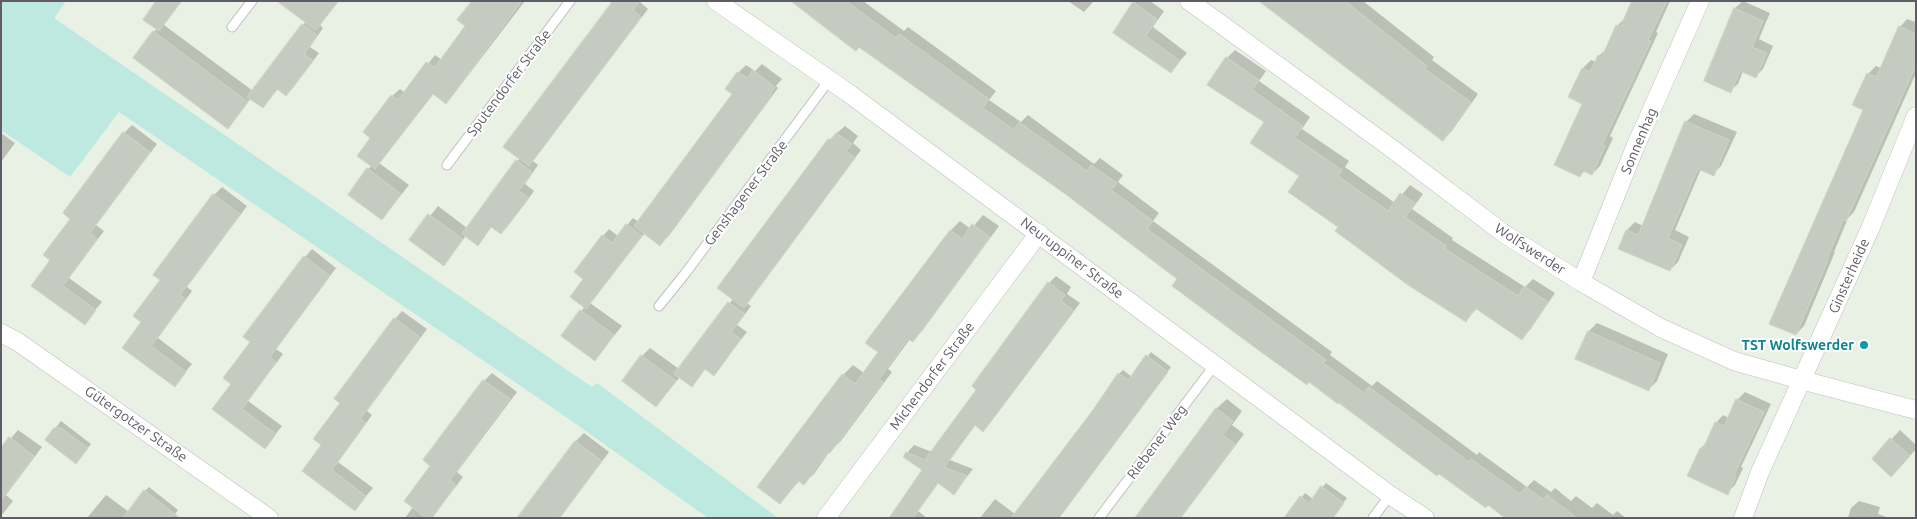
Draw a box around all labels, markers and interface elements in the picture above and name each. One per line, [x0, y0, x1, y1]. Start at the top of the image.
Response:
street label: Sputendorfer Straße [463, 26, 555, 140]
street label: Sonnenhag [1617, 105, 1661, 177]
street label: Genshagener Straße [701, 137, 791, 249]
street label: Neuruppiner Straße [1017, 214, 1127, 302]
street label: Wolfswerder [1491, 220, 1569, 278]
street label: Ginsterheide [1825, 236, 1873, 316]
street label: Michendorfer Straße [886, 319, 978, 433]
place label: TST Wolfswerder [1742, 337, 1854, 353]
marker: TST Wolfswerder [1858, 339, 1870, 351]
street label: Gütergotzer Straße [81, 382, 191, 466]
street label: Riebener Weg [1124, 402, 1190, 482]

